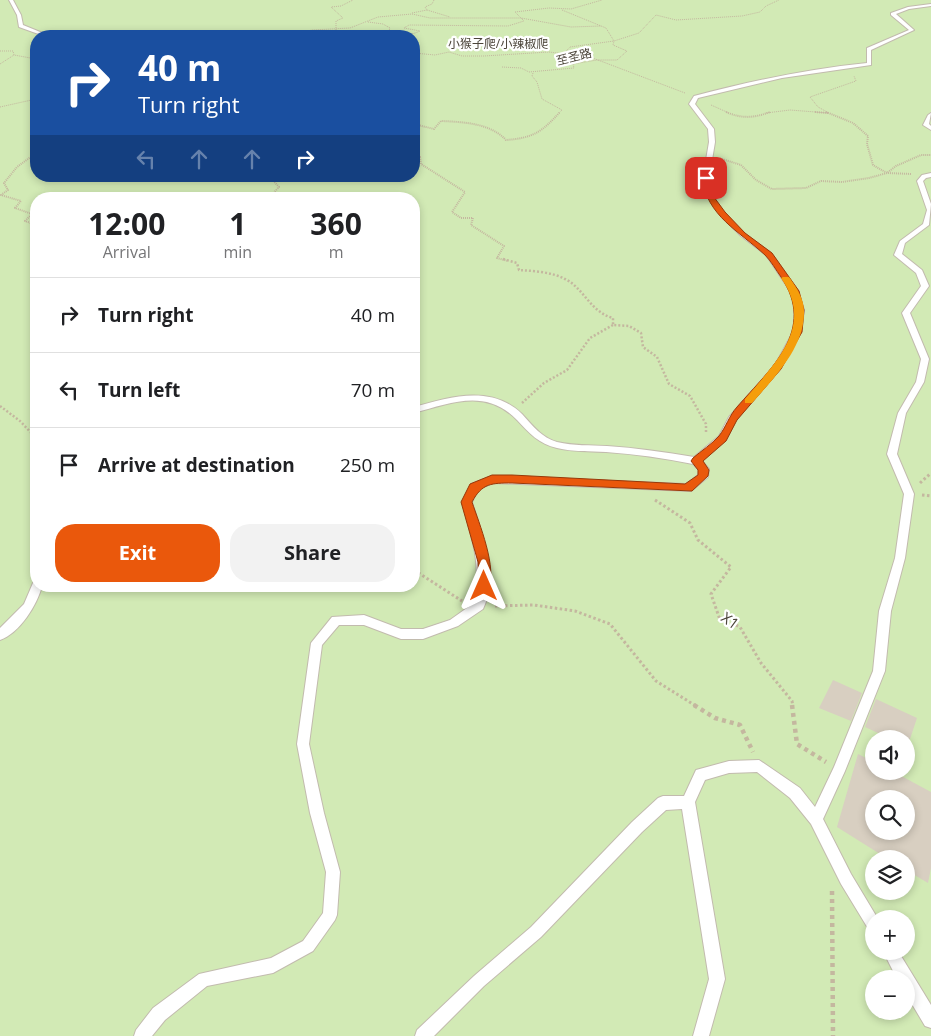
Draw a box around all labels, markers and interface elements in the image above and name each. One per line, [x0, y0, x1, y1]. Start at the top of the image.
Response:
street label: 小猴子爬/小辣椒爬 [448, 35, 548, 52]
text: 40 m [138, 44, 221, 91]
street label: 至圣路 [554, 44, 593, 69]
icon: right [55, 50, 120, 115]
text: Turn right [138, 89, 240, 119]
icon: left [132, 145, 160, 173]
icon: ahead [185, 145, 213, 173]
icon: ahead [238, 145, 266, 173]
icon: right [291, 145, 319, 173]
pin [685, 157, 727, 199]
icon: arrive [692, 164, 720, 192]
text: 12:00 [88, 203, 165, 244]
text: 1 [229, 203, 246, 244]
text: 360 [310, 203, 362, 244]
text: Arrival [103, 241, 151, 263]
text: min [224, 241, 252, 263]
text: m [329, 241, 344, 263]
icon: right [55, 301, 83, 329]
text: Turn right [98, 302, 193, 328]
text: 40 m [351, 302, 395, 328]
icon: left [55, 376, 83, 404]
text: Turn left [98, 377, 180, 403]
text: 70 m [351, 377, 395, 403]
icon: arrive [55, 451, 83, 479]
text: Arrive at destination [98, 452, 295, 478]
text: 250 m [340, 452, 395, 478]
button: Exit [55, 524, 220, 582]
button: Share [230, 524, 395, 582]
position arrow [457, 559, 509, 611]
street label: X1 [718, 607, 743, 633]
map controls [865, 730, 915, 1020]
button: sound [865, 730, 915, 780]
button: search [865, 790, 915, 840]
button: layers [865, 850, 915, 900]
button: + [865, 910, 915, 960]
button: − [865, 970, 915, 1020]

